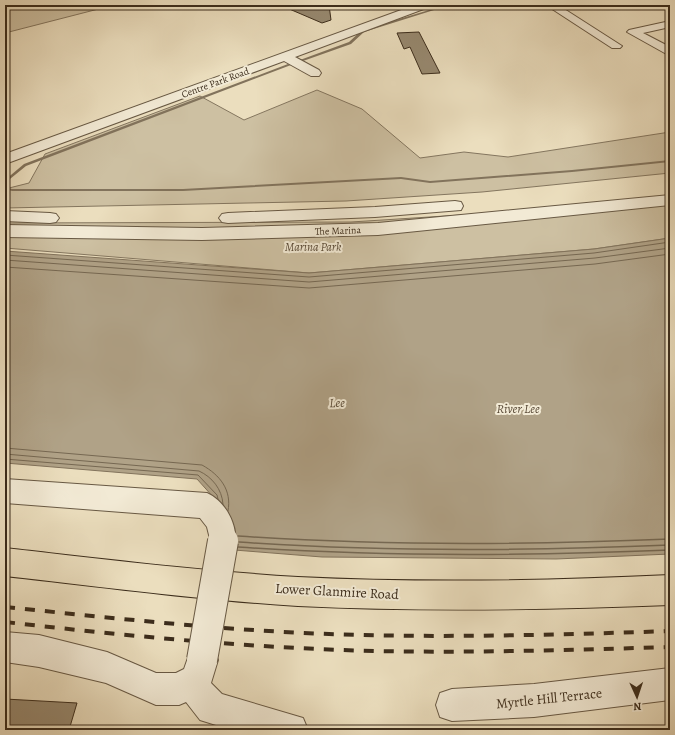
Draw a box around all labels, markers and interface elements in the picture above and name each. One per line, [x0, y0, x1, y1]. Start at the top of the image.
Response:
street label: Centre Park Road [180, 64, 251, 101]
street label: The Marina [315, 223, 362, 238]
park label: Marina Park [285, 239, 342, 255]
water label: Lee [329, 394, 345, 411]
water label: River Lee [496, 400, 540, 417]
street label: Lower Glanmire Road [275, 579, 400, 604]
north arrow [617, 677, 657, 717]
street label: Myrtle Hill Terrace [495, 683, 603, 714]
text: N [633, 699, 642, 714]

